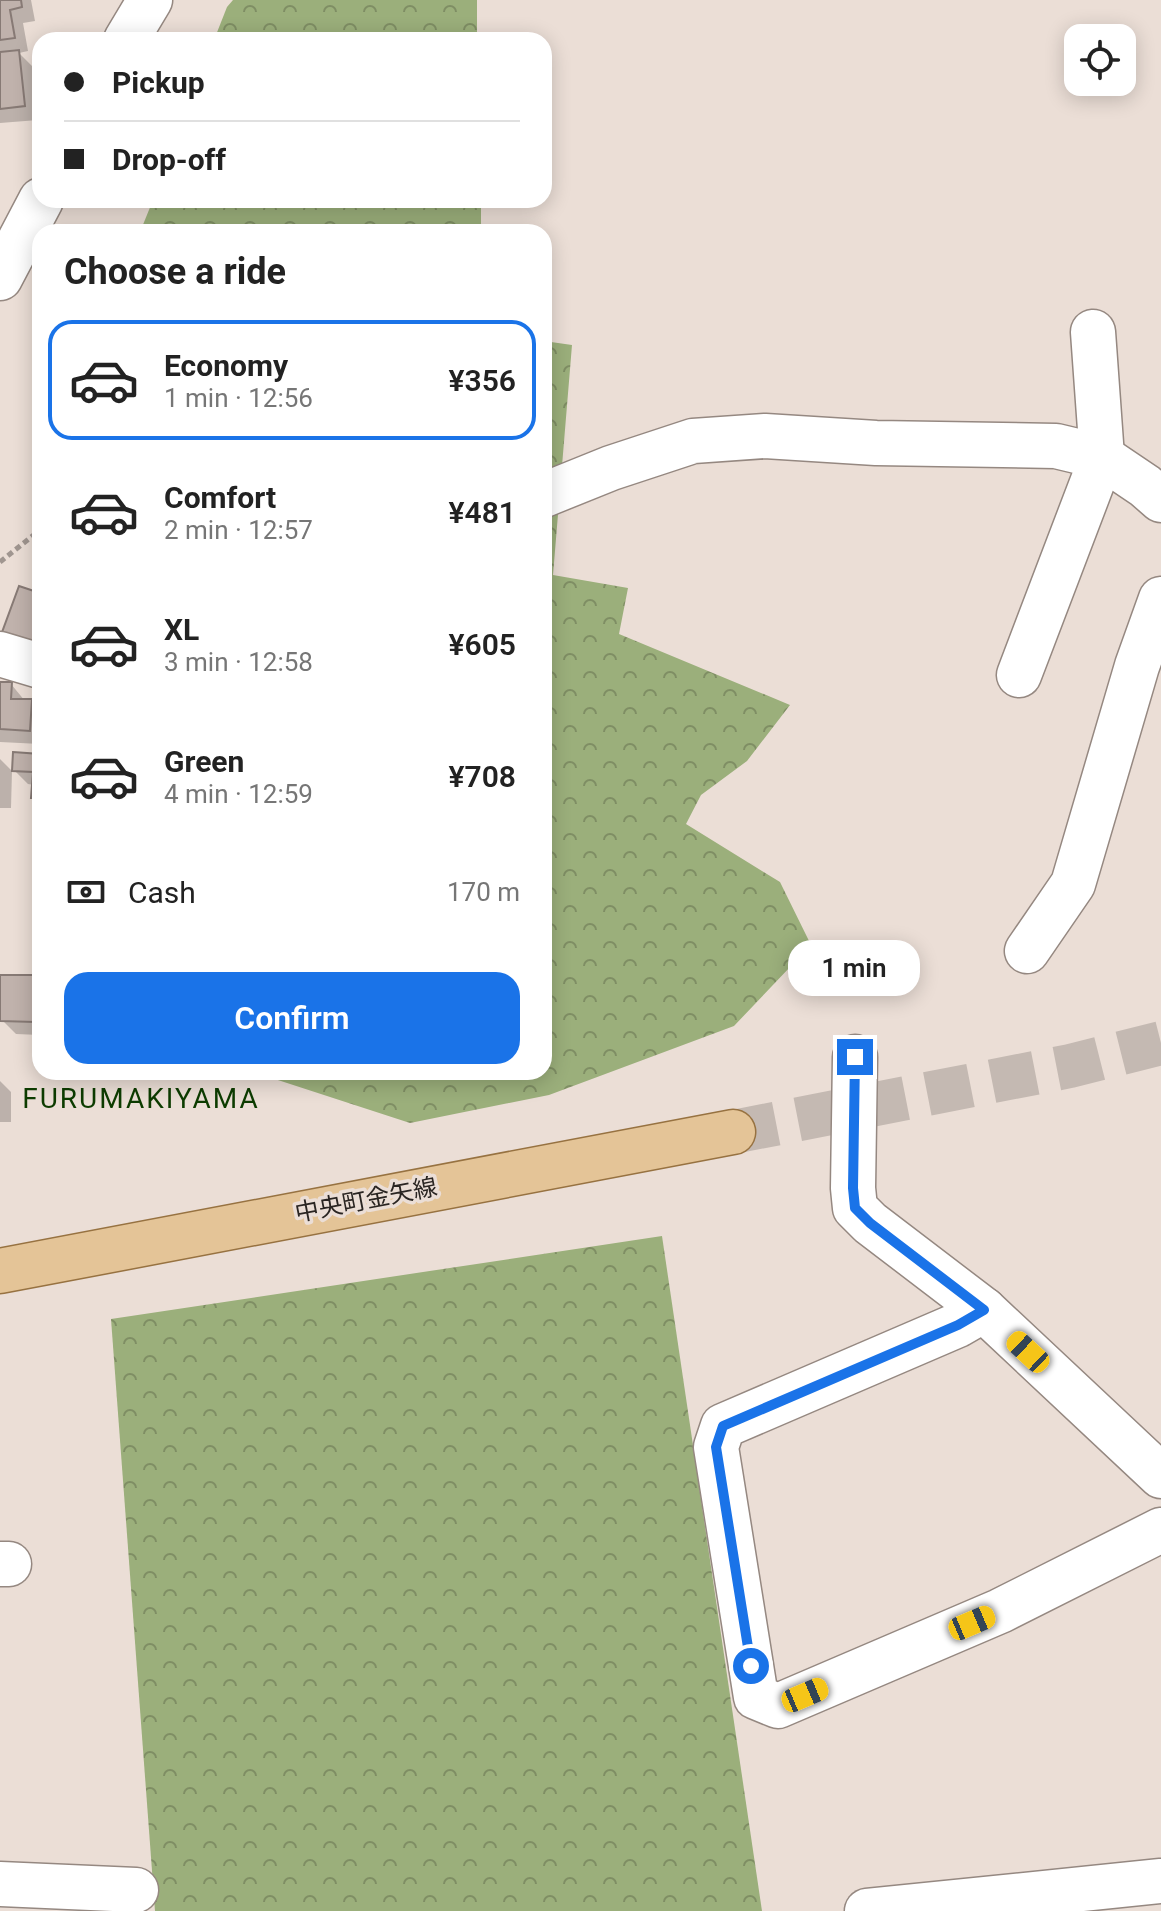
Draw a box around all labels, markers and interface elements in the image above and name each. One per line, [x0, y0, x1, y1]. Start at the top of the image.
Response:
map controls [1064, 24, 1136, 96]
button: locate [1064, 24, 1136, 96]
text: Pickup [112, 65, 205, 100]
text: Drop-off [112, 142, 226, 177]
text: Choose a ride [64, 251, 286, 293]
icon: car [68, 344, 140, 416]
text: Economy [164, 348, 288, 383]
text: ¥356 [449, 363, 516, 398]
text: 1 min · 12:56 [164, 383, 313, 413]
icon: car [68, 476, 140, 548]
text: Comfort [164, 480, 276, 515]
text: ¥481 [449, 495, 516, 530]
text: 2 min · 12:57 [164, 515, 313, 545]
icon: car [68, 608, 140, 680]
text: XL [164, 612, 199, 647]
text: ¥605 [449, 627, 516, 662]
text: 3 min · 12:58 [164, 647, 313, 677]
icon: car [68, 740, 140, 812]
text: Green [164, 744, 244, 779]
text: ¥708 [449, 759, 516, 794]
text: 4 min · 12:59 [164, 779, 313, 809]
icon: cash [64, 870, 108, 914]
text: Cash [128, 875, 196, 910]
text: 170 m [447, 877, 520, 907]
callout: 1 min [789, 941, 921, 997]
text: 1 min [821, 953, 887, 983]
button: Confirm [64, 972, 520, 1064]
route end [837, 1039, 873, 1075]
district label: FURUMAKIYAMA [22, 1082, 260, 1115]
street label: 中央町金矢線 [293, 1173, 439, 1227]
car [1002, 1327, 1054, 1377]
car [945, 1603, 999, 1643]
route start [733, 1648, 769, 1684]
car [778, 1675, 832, 1715]

